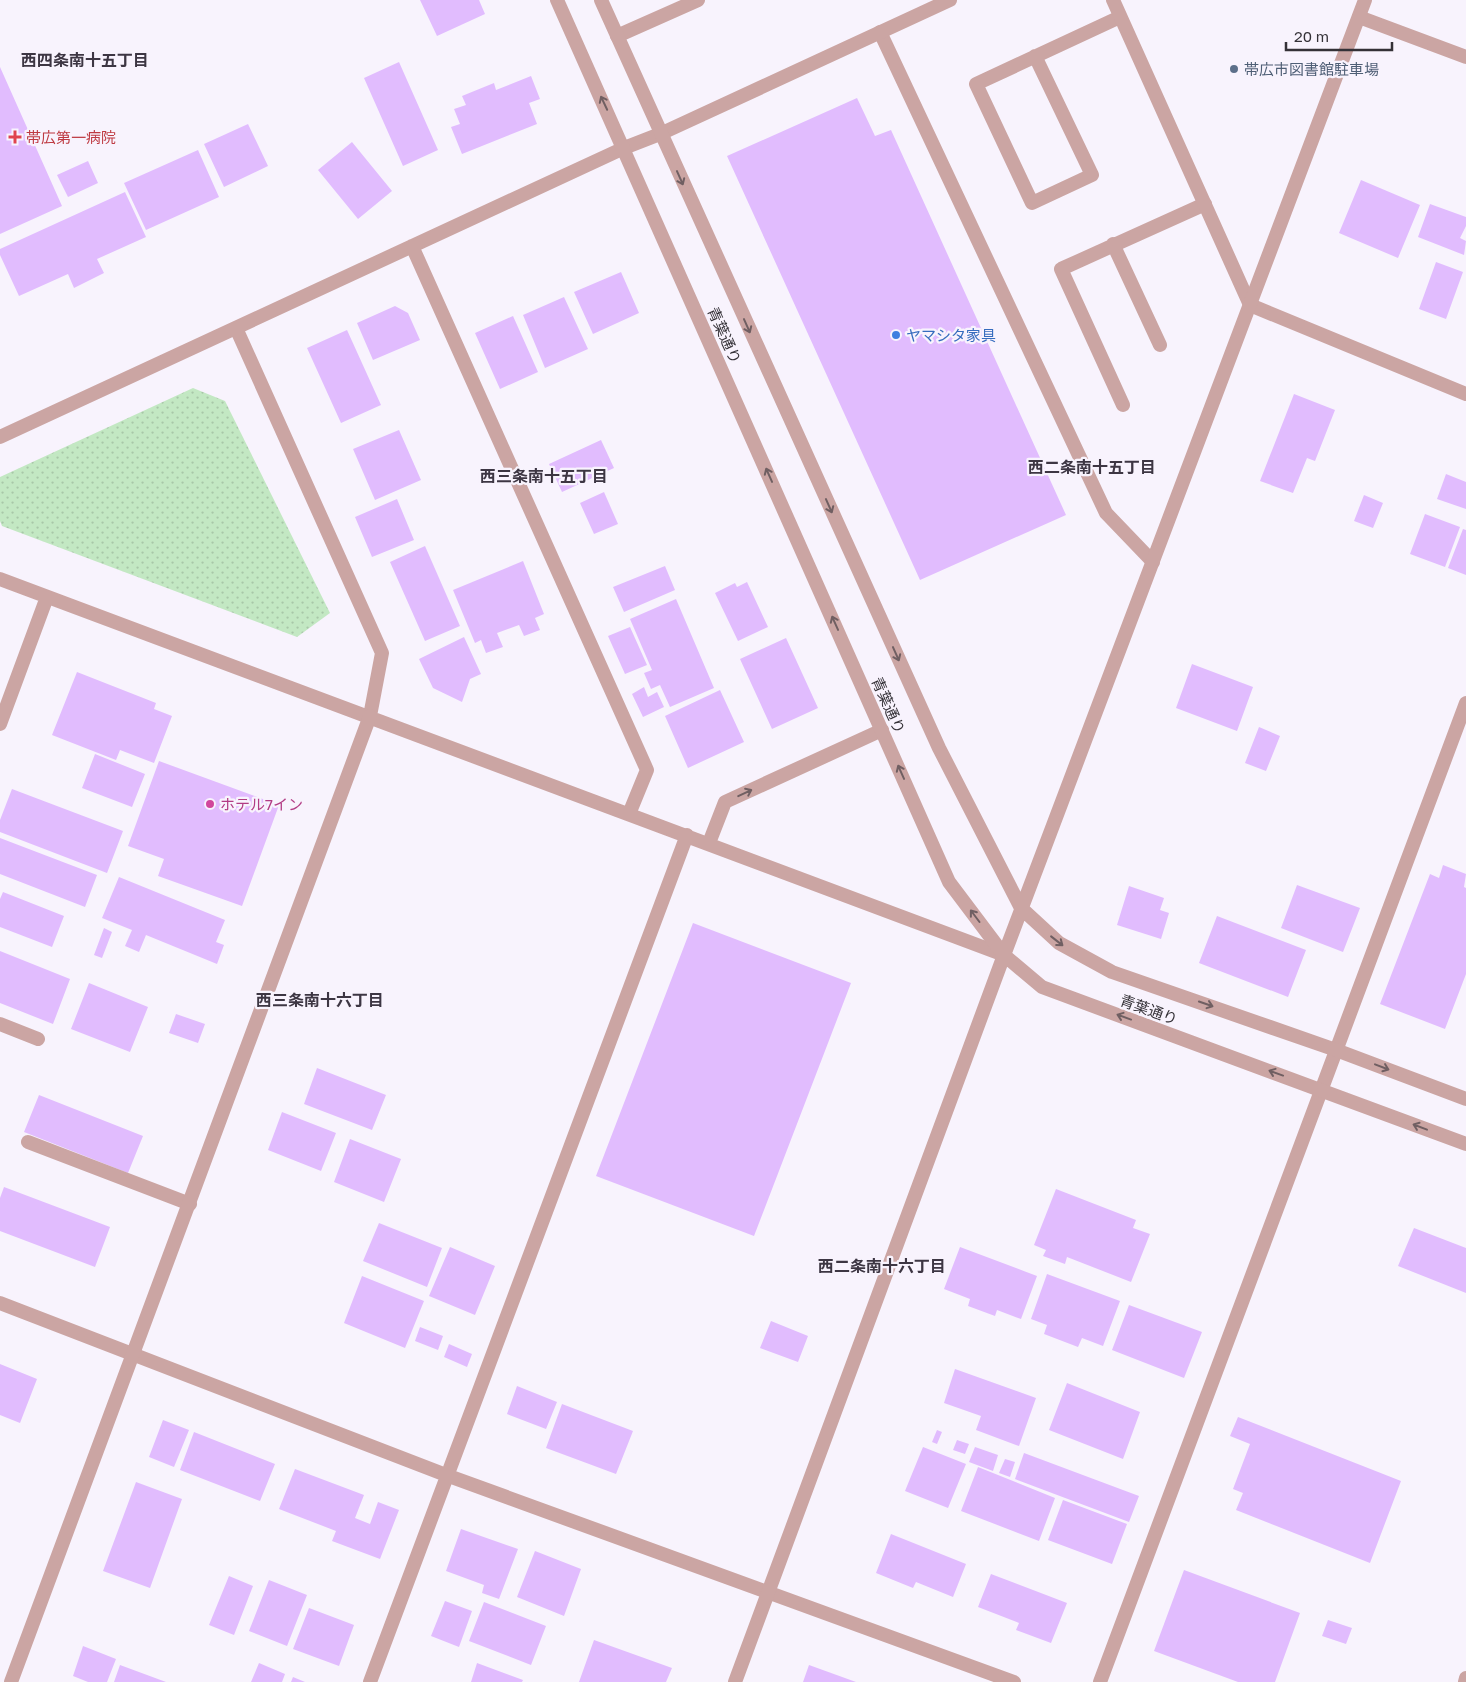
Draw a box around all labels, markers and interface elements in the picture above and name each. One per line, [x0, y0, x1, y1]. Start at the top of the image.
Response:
scale bar [1286, 20, 1392, 52]
text: 20 m [1294, 27, 1329, 45]
district label: 西四条南十五丁目 [21, 50, 149, 70]
place label: 帯広市図書館駐車場 [1244, 60, 1379, 78]
marker: 帯広市図書館駐車場 [1228, 63, 1240, 75]
one-way arrow [599, 96, 608, 111]
place label: 帯広第一病院 [26, 128, 116, 146]
marker: 帯広第一病院 [8, 130, 22, 144]
one-way arrow [676, 170, 686, 185]
street label: 青葉通り [705, 304, 745, 366]
one-way arrow [743, 318, 753, 333]
place label: ヤマシタ家具 [906, 326, 996, 344]
marker: ヤマシタ家具 [890, 329, 902, 341]
district label: 西二条南十五丁目 [1028, 457, 1156, 477]
district label: 西三条南十五丁目 [480, 466, 608, 486]
one-way arrow [764, 468, 774, 483]
one-way arrow [824, 498, 834, 513]
one-way arrow [829, 616, 839, 631]
one-way arrow [892, 646, 901, 661]
street label: 青葉通り [869, 674, 909, 736]
one-way arrow [895, 765, 905, 780]
one-way arrow [737, 787, 752, 797]
place label: ホテル7イン [220, 795, 303, 813]
marker: ホテル7イン [204, 798, 216, 810]
one-way arrow [969, 910, 980, 923]
one-way arrow [1051, 935, 1064, 946]
district label: 西三条南十六丁目 [256, 990, 384, 1010]
street label: 青葉通り [1118, 990, 1180, 1028]
one-way arrow [1198, 1000, 1214, 1010]
one-way arrow [1116, 1012, 1132, 1021]
one-way arrow [1374, 1063, 1389, 1072]
one-way arrow [1269, 1068, 1284, 1077]
one-way arrow [1413, 1122, 1429, 1131]
district label: 西二条南十六丁目 [818, 1256, 946, 1276]

